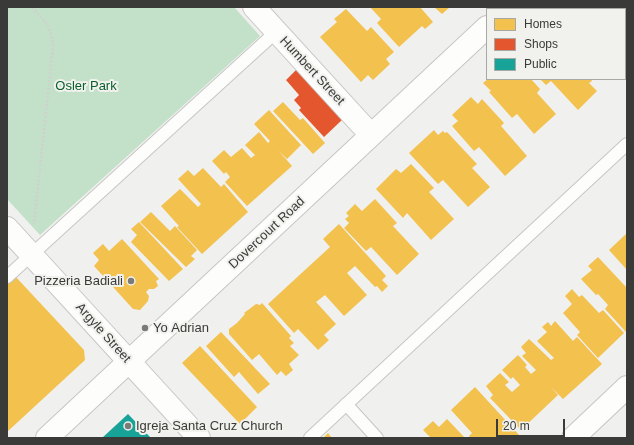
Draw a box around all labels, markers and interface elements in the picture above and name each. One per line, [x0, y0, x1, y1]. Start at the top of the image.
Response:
legend [486, 8, 626, 80]
text: Homes [524, 17, 562, 31]
street label: Humbert Street [276, 33, 348, 109]
text: Shops [524, 37, 558, 51]
text: Public [524, 57, 557, 71]
park label: Osler Park [55, 78, 117, 94]
street label: Dovercourt Road [226, 194, 308, 272]
place label: Pizzeria Badiali [34, 273, 123, 289]
marker: Pizzeria Badiali [126, 276, 136, 286]
street label: Argyle Street [72, 300, 134, 366]
place label: Yo Adrian [153, 320, 209, 336]
marker: Yo Adrian [140, 323, 150, 333]
scale bar [498, 411, 567, 437]
place label: Igreja Santa Cruz Church [136, 418, 283, 434]
text: 20 m [503, 419, 530, 433]
marker: Igreja Santa Cruz Church [123, 421, 133, 431]

